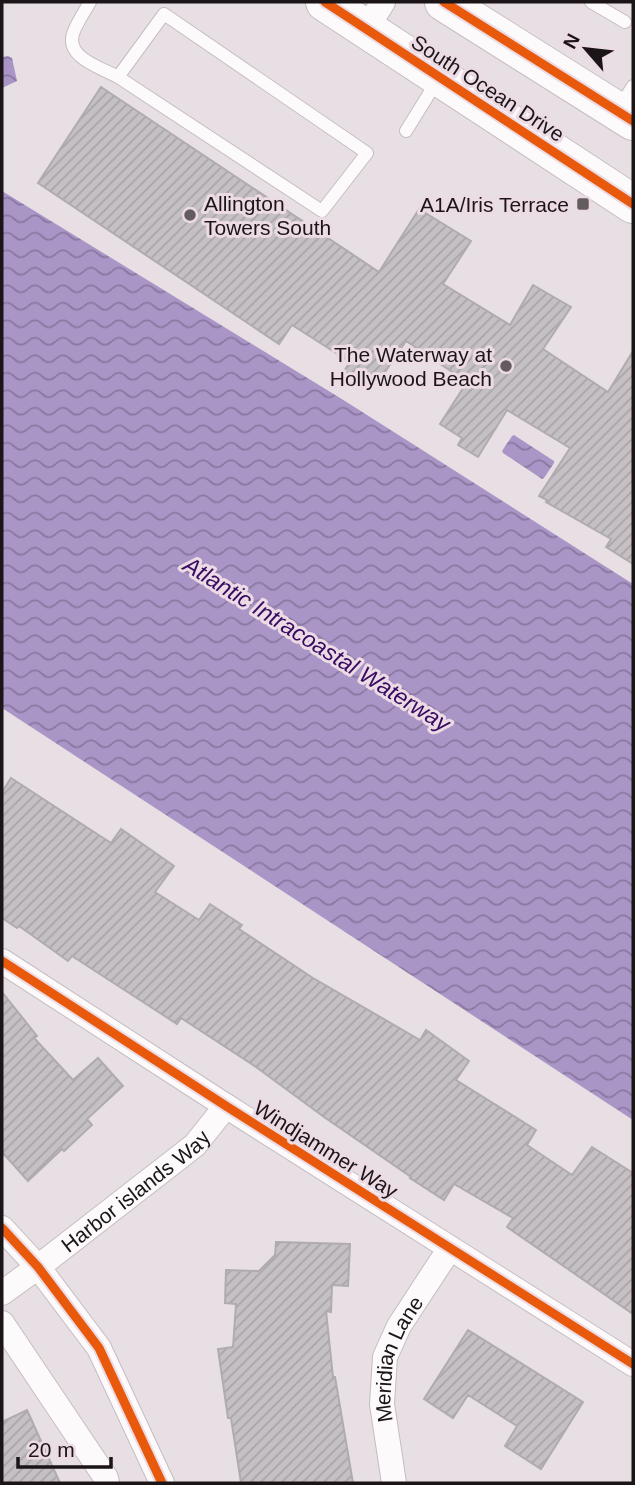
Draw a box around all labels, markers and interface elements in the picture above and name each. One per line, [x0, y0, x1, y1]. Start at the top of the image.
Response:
north arrow [551, 14, 621, 84]
street label: South Ocean Drive [407, 30, 569, 146]
text: N [559, 30, 584, 52]
place label: Allington Towers South [204, 192, 331, 239]
place label: A1A/Iris Terrace [420, 193, 569, 216]
marker: A1A/Iris Terrace [575, 196, 591, 212]
marker: Allington Towers South [182, 207, 198, 223]
place label: The Waterway at Hollywood Beach [330, 343, 492, 390]
marker: The Waterway at Hollywood Beach [498, 358, 514, 374]
water label: Atlantic Intracoastal Waterway [177, 550, 456, 738]
street label: Windjammer Way [250, 1096, 402, 1203]
street label: Harbor islands Way [56, 1125, 214, 1256]
street label: Meridian Lane [370, 1292, 427, 1424]
scale bar [18, 1426, 110, 1470]
text: 20 m [28, 1438, 75, 1461]

